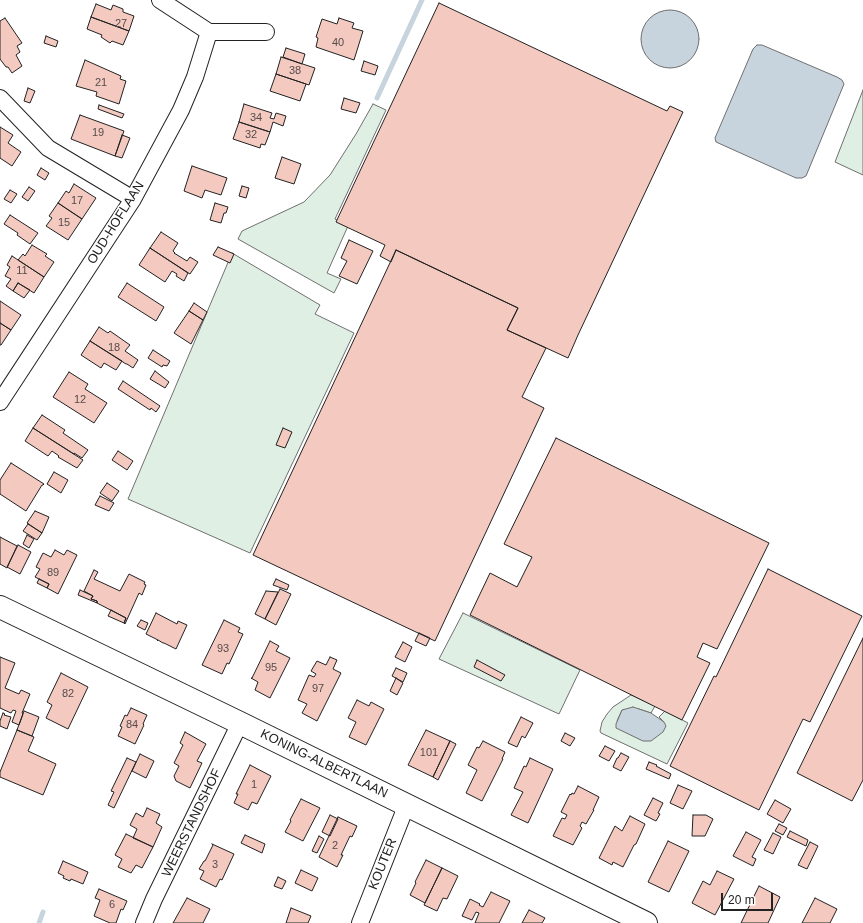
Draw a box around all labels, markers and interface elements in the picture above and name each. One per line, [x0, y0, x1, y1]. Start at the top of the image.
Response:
house number: 27 [115, 17, 127, 31]
house number: 40 [332, 36, 344, 50]
house number: 38 [289, 64, 301, 78]
house number: 21 [95, 76, 107, 90]
house number: 34 [250, 111, 262, 125]
house number: 19 [92, 126, 104, 140]
house number: 32 [245, 128, 257, 142]
street label: OUD-HOFLAAN [84, 179, 148, 267]
house number: 17 [71, 194, 83, 208]
house number: 15 [58, 216, 70, 230]
house number: 11 [16, 264, 28, 278]
house number: 18 [108, 341, 120, 355]
house number: 12 [74, 393, 86, 407]
house number: 89 [47, 566, 59, 580]
house number: 93 [217, 642, 229, 656]
house number: 95 [265, 661, 277, 675]
house number: 97 [312, 682, 324, 696]
house number: 82 [62, 687, 74, 701]
house number: 84 [126, 718, 138, 732]
street label: KONING-ALBERTLAAN [258, 726, 390, 802]
house number: 101 [420, 746, 438, 760]
street label: WEERSTANDSHOF [159, 766, 225, 880]
house number: 1 [251, 778, 257, 792]
street label: KOUTER [366, 836, 400, 892]
house number: 2 [332, 839, 338, 853]
house number: 3 [212, 858, 218, 872]
scale bar [723, 885, 775, 911]
text: 20 m [728, 893, 755, 907]
house number: 6 [109, 898, 115, 912]

